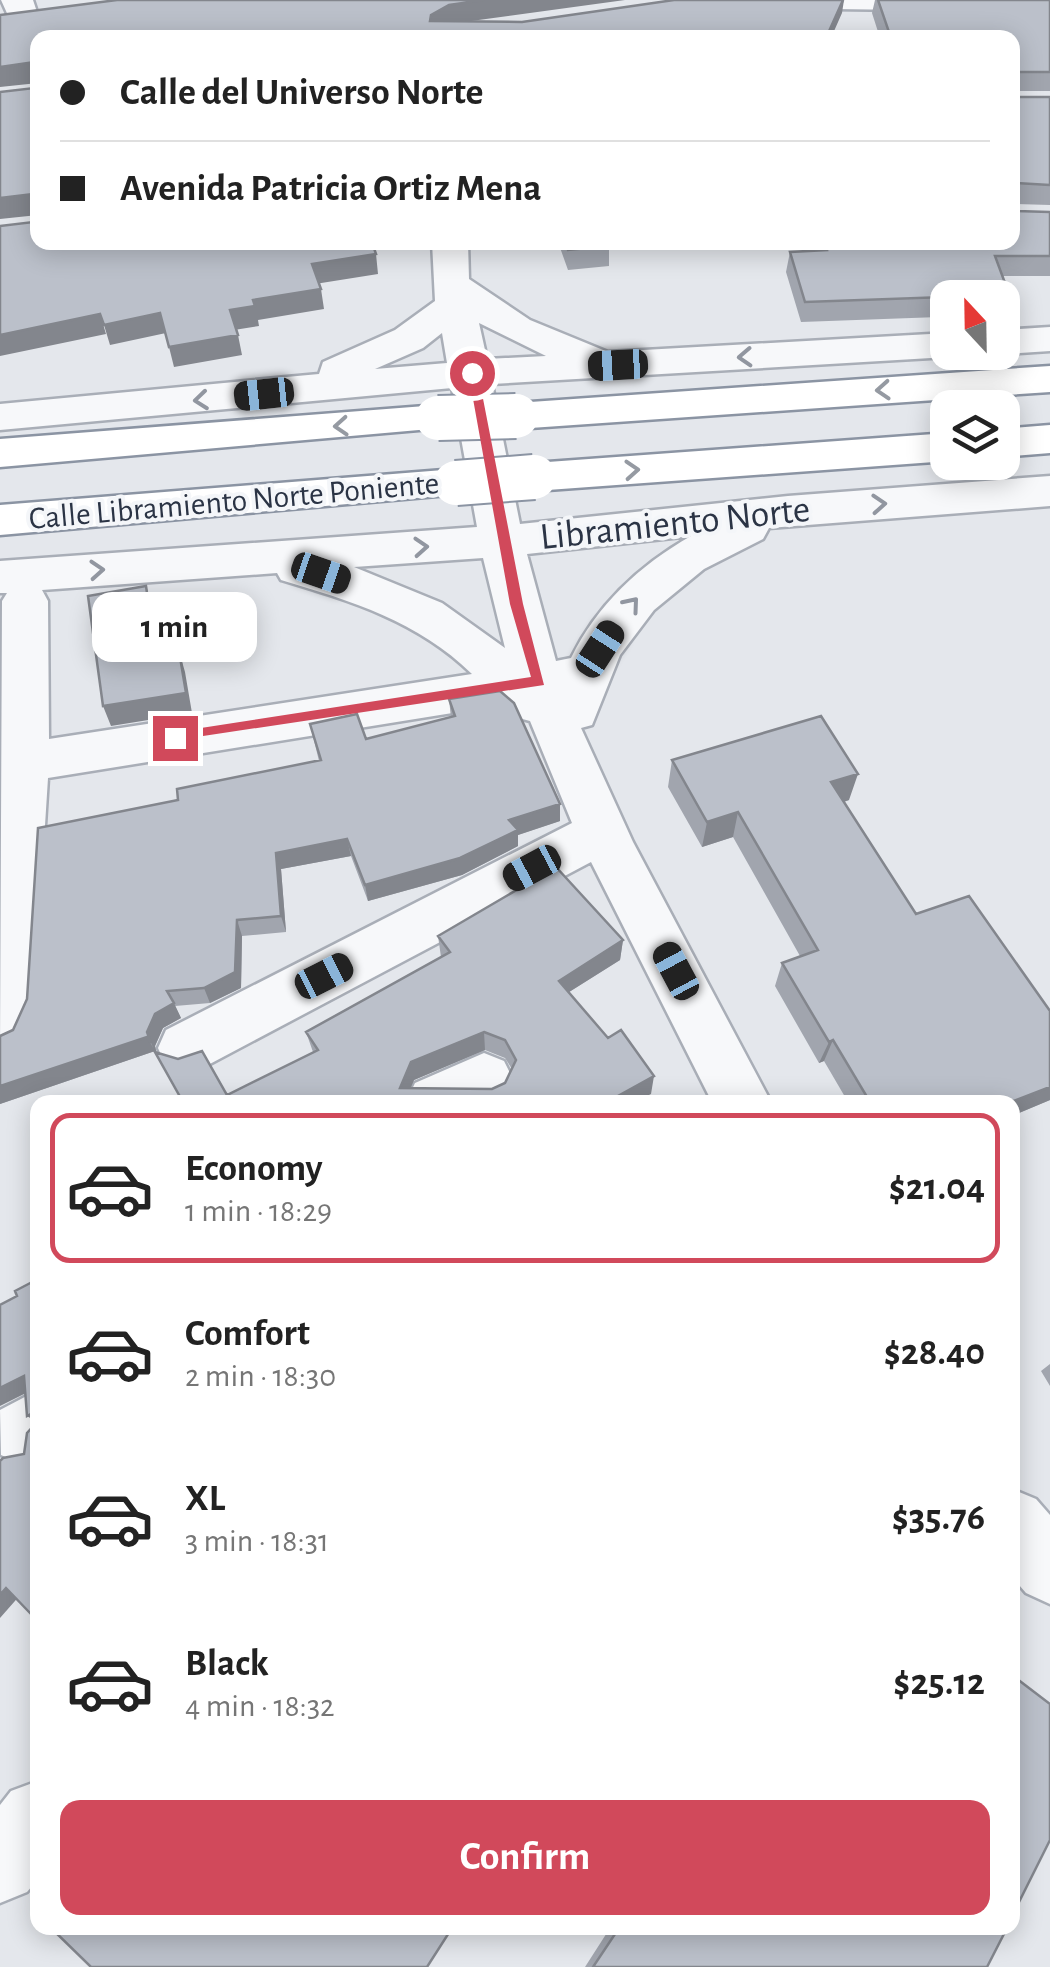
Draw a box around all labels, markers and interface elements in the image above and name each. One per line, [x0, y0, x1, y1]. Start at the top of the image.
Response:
text: Calle del Universo Norte [120, 74, 484, 112]
text: Avenida Patricia Ortiz Mena [120, 170, 542, 208]
north arrow [930, 280, 1020, 370]
map controls [930, 280, 1020, 480]
one-way arrow [737, 346, 753, 367]
car [587, 348, 649, 382]
route start [450, 351, 495, 396]
car [233, 376, 295, 412]
one-way arrow [874, 379, 890, 401]
one-way arrow [193, 389, 209, 410]
button: layers [930, 390, 1020, 480]
one-way arrow [333, 415, 349, 436]
one-way arrow [624, 459, 640, 481]
street label: Calle Libramiento Norte Poniente [28, 467, 440, 535]
street label: Libramiento Norte [538, 491, 812, 557]
one-way arrow [871, 494, 887, 516]
one-way arrow [414, 537, 430, 558]
car [288, 549, 354, 597]
one-way arrow [90, 560, 106, 581]
callout: 1 min [92, 593, 258, 663]
one-way arrow [620, 597, 638, 615]
text: 1 min [141, 611, 208, 643]
car [571, 616, 629, 682]
route end [153, 716, 198, 761]
car [498, 841, 566, 895]
car [649, 937, 703, 1005]
car [290, 949, 358, 1003]
icon: car [65, 1143, 155, 1233]
text: Economy [185, 1150, 323, 1188]
text: $21.04 [889, 1169, 985, 1207]
text: 1 min · 18:29 [185, 1195, 332, 1227]
icon: car [65, 1308, 155, 1398]
text: Comfort [185, 1315, 310, 1353]
text: $28.40 [884, 1334, 985, 1372]
text: 2 min · 18:30 [185, 1360, 336, 1392]
icon: car [65, 1473, 155, 1563]
text: XL [185, 1480, 225, 1518]
text: $35.76 [892, 1499, 985, 1537]
text: 3 min · 18:31 [185, 1525, 329, 1557]
icon: car [65, 1638, 155, 1728]
text: Black [185, 1645, 269, 1683]
text: $25.12 [893, 1664, 985, 1702]
text: 4 min · 18:32 [185, 1690, 335, 1722]
button: Confirm [60, 1800, 990, 1915]

